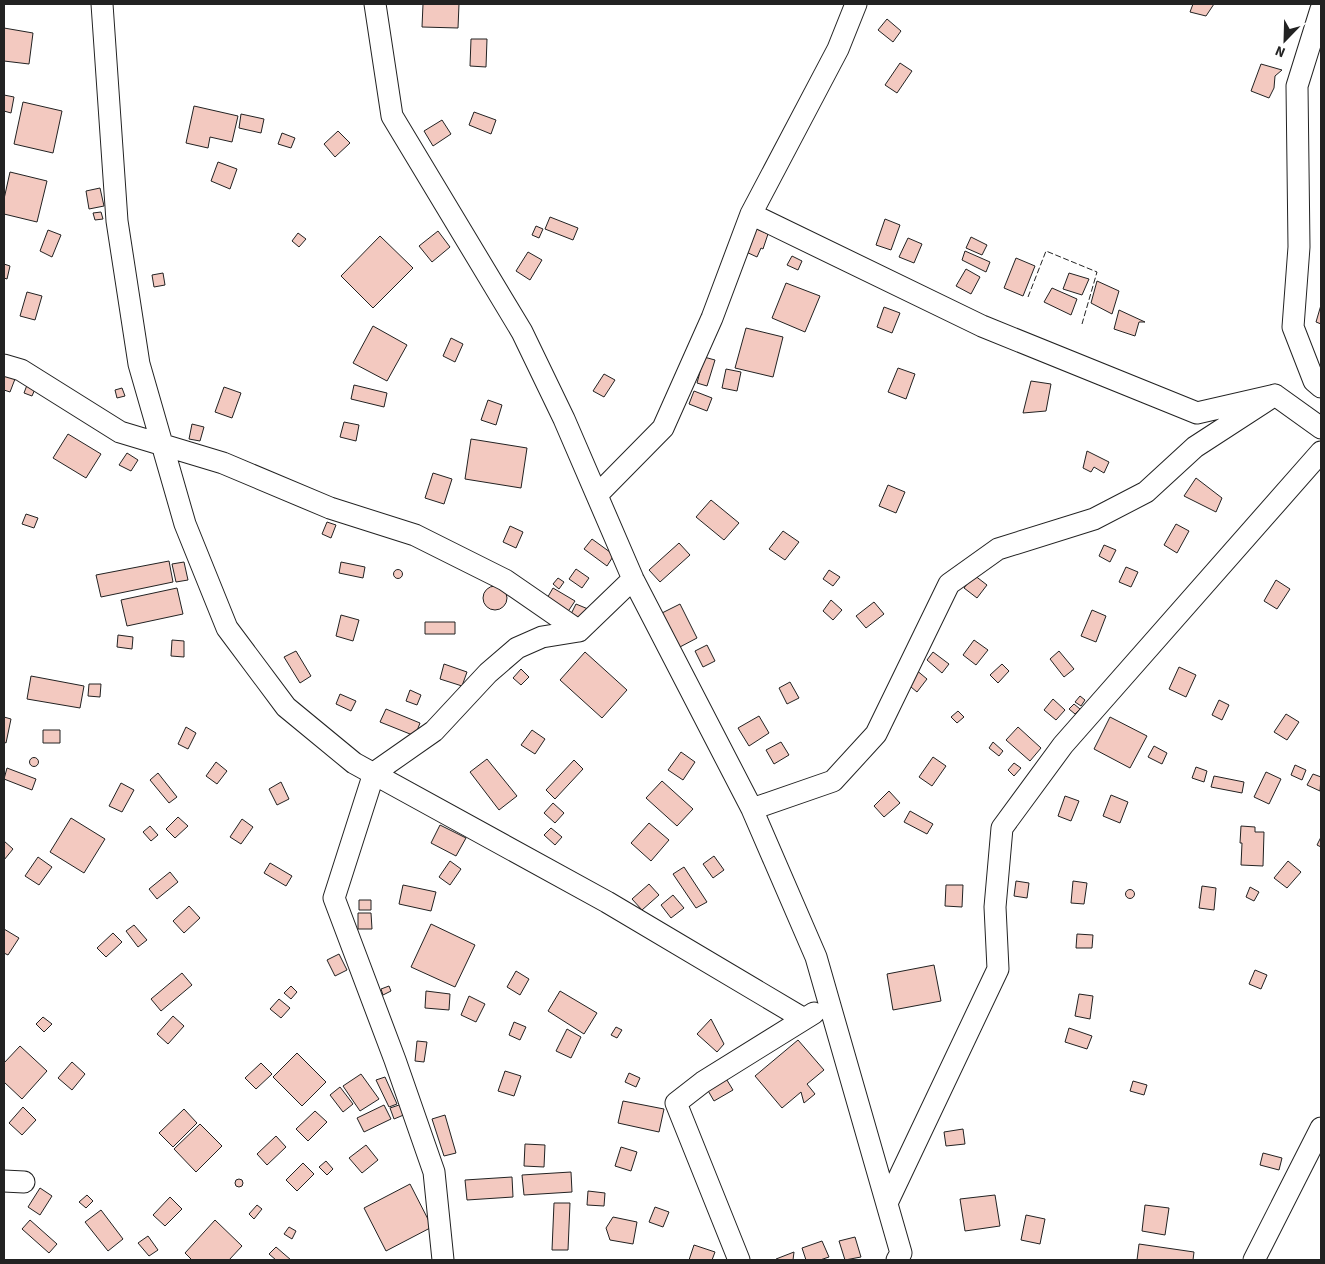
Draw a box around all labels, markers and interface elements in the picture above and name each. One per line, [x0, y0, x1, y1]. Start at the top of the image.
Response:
north arrow [1260, 15, 1310, 65]
text: N [1272, 40, 1289, 62]

